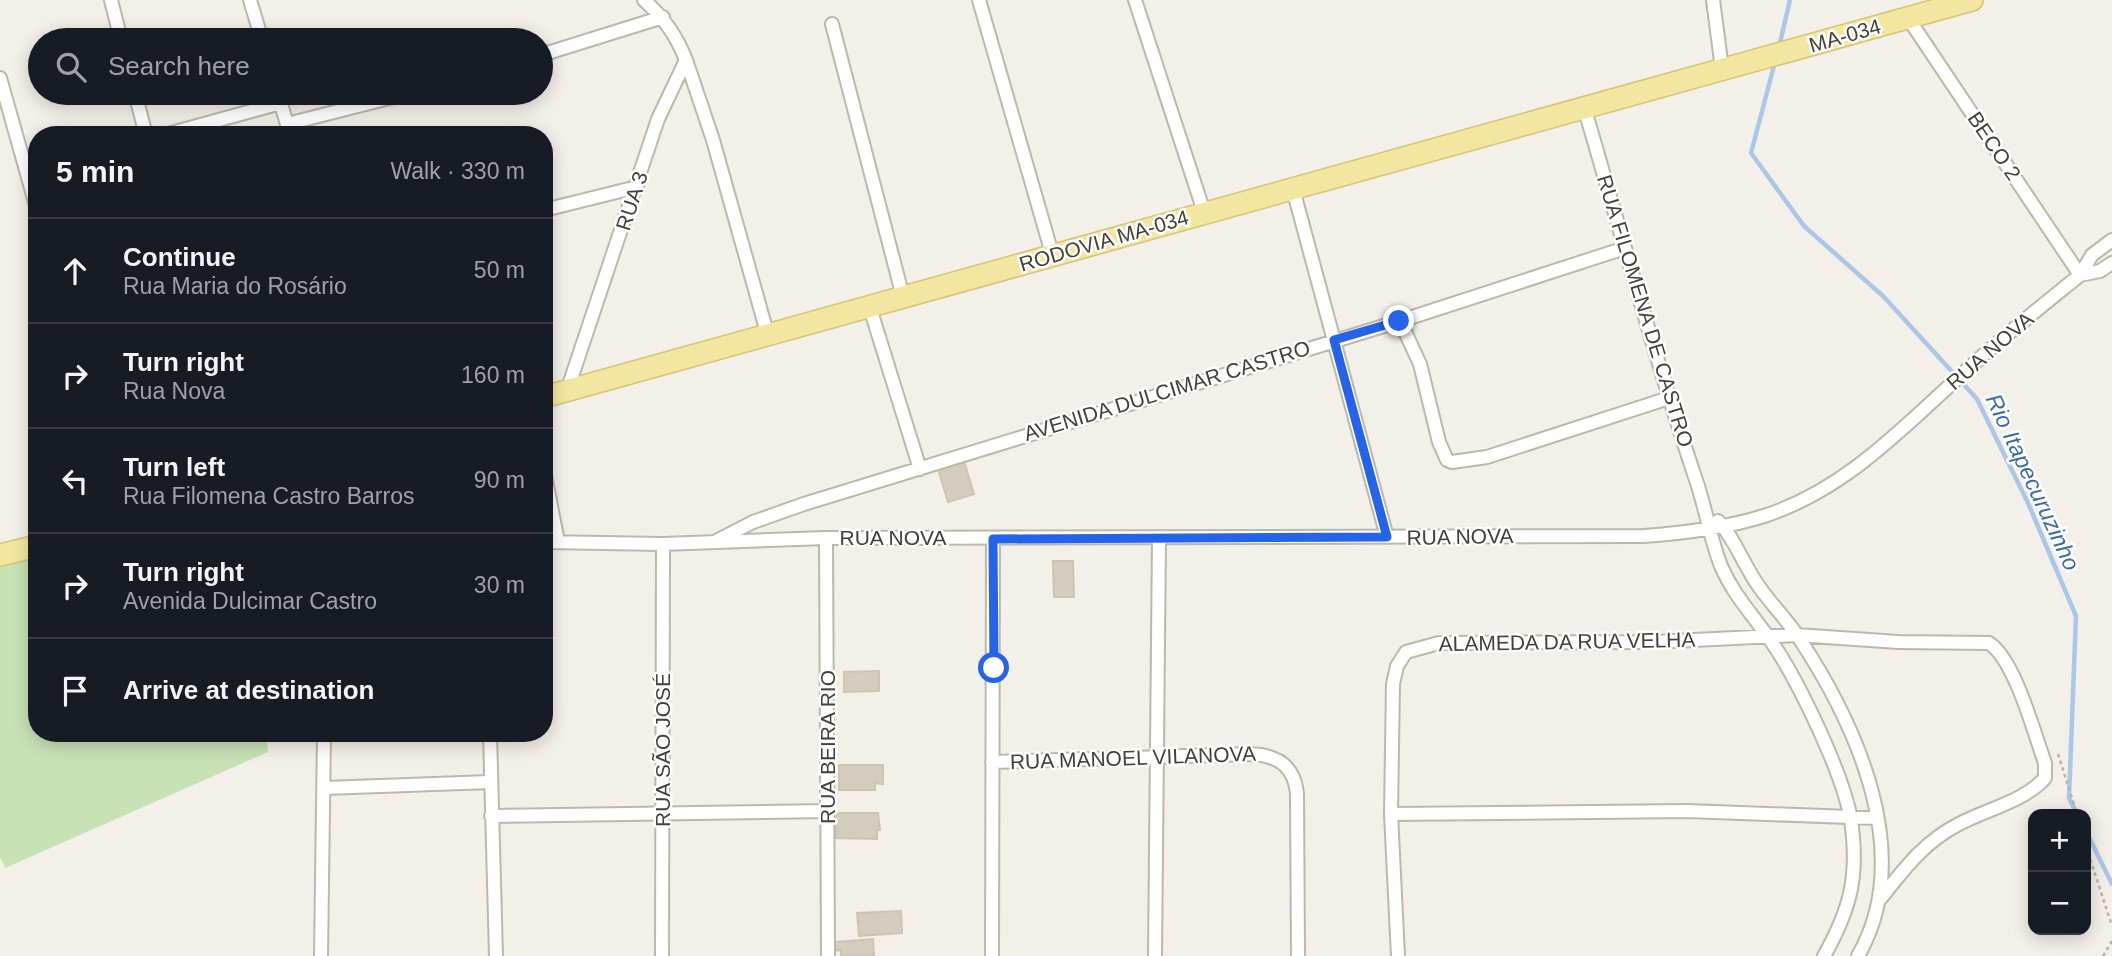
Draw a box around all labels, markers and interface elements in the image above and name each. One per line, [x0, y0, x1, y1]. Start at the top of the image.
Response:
street label: MA-034 [1806, 14, 1884, 57]
search box [28, 28, 553, 105]
icon: search [52, 48, 90, 86]
text: Search here [108, 51, 250, 81]
street label: BECO 2 [1963, 107, 2025, 184]
text: 5 min [56, 155, 134, 188]
text: Walk · 330 m [390, 158, 525, 184]
street label: RUA 3 [611, 168, 652, 233]
street label: RUA FILOMENA DE CASTRO [1593, 172, 1698, 450]
street label: RODOVIA MA-034 [1017, 205, 1191, 276]
text: Continue [123, 242, 236, 272]
icon: ahead [56, 252, 94, 290]
text: 50 m [474, 257, 525, 283]
text: Rua Maria do Rosário [123, 273, 347, 299]
route end [1383, 305, 1414, 336]
street label: RUA NOVA [1942, 307, 2038, 394]
street label: AVENIDA DULCIMAR CASTRO [1021, 336, 1313, 445]
text: Turn right [123, 347, 244, 377]
icon: right [56, 357, 94, 395]
text: 160 m [461, 362, 525, 388]
text: Rua Nova [123, 378, 225, 404]
water label: Rio Itapecuruzinho [1981, 390, 2085, 575]
text: Turn left [123, 452, 225, 482]
icon: left [56, 462, 94, 500]
text: 90 m [474, 467, 525, 493]
text: Rua Filomena Castro Barros [123, 483, 414, 509]
street label: RUA NOVA [1406, 524, 1514, 549]
street label: RUA NOVA [840, 526, 946, 549]
text: Turn right [123, 557, 244, 587]
icon: right [56, 567, 94, 605]
text: 30 m [474, 572, 525, 598]
text: Avenida Dulcimar Castro [123, 588, 377, 614]
street label: ALAMEDA DA RUA VELHA [1438, 628, 1696, 655]
route start [978, 652, 1009, 683]
street label: RUA BEIRA RIO [816, 670, 839, 824]
icon: arrive [56, 672, 94, 710]
street label: RUA SÃO JOSÉ [651, 673, 674, 827]
text: Arrive at destination [123, 675, 374, 705]
street label: RUA MANOEL VILANOVA [1010, 742, 1256, 773]
map controls [2028, 809, 2091, 935]
button: + [2028, 809, 2091, 872]
button: − [2028, 872, 2091, 935]

